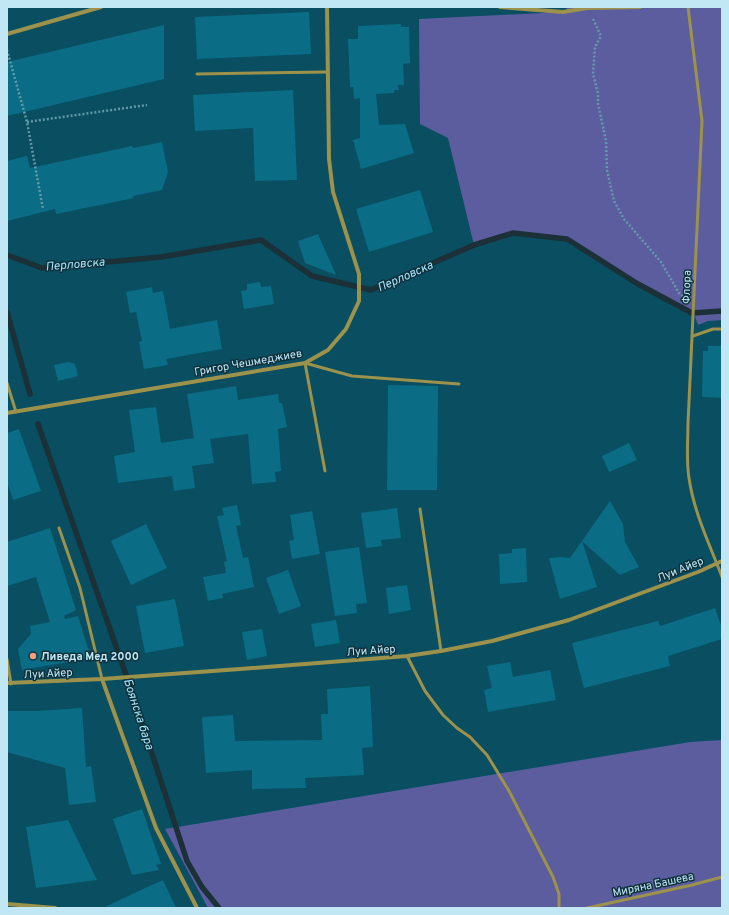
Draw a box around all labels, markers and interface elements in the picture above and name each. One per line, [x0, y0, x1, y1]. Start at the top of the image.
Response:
water label: Перловска [45, 254, 106, 276]
water label: Перловска [375, 257, 436, 296]
street label: Флора [679, 270, 695, 304]
street label: Григор Чешмеджиев [193, 347, 303, 379]
street label: Луи Айер [655, 554, 706, 586]
street label: Луи Айер [346, 642, 396, 660]
place label: Ливеда Мед 2000 [41, 650, 139, 664]
marker: Ливеда Мед 2000 [28, 651, 38, 661]
street label: Луи Айер [23, 666, 73, 682]
water label: Боянска бара [119, 677, 157, 753]
street label: Миряна Башева [611, 869, 695, 900]

